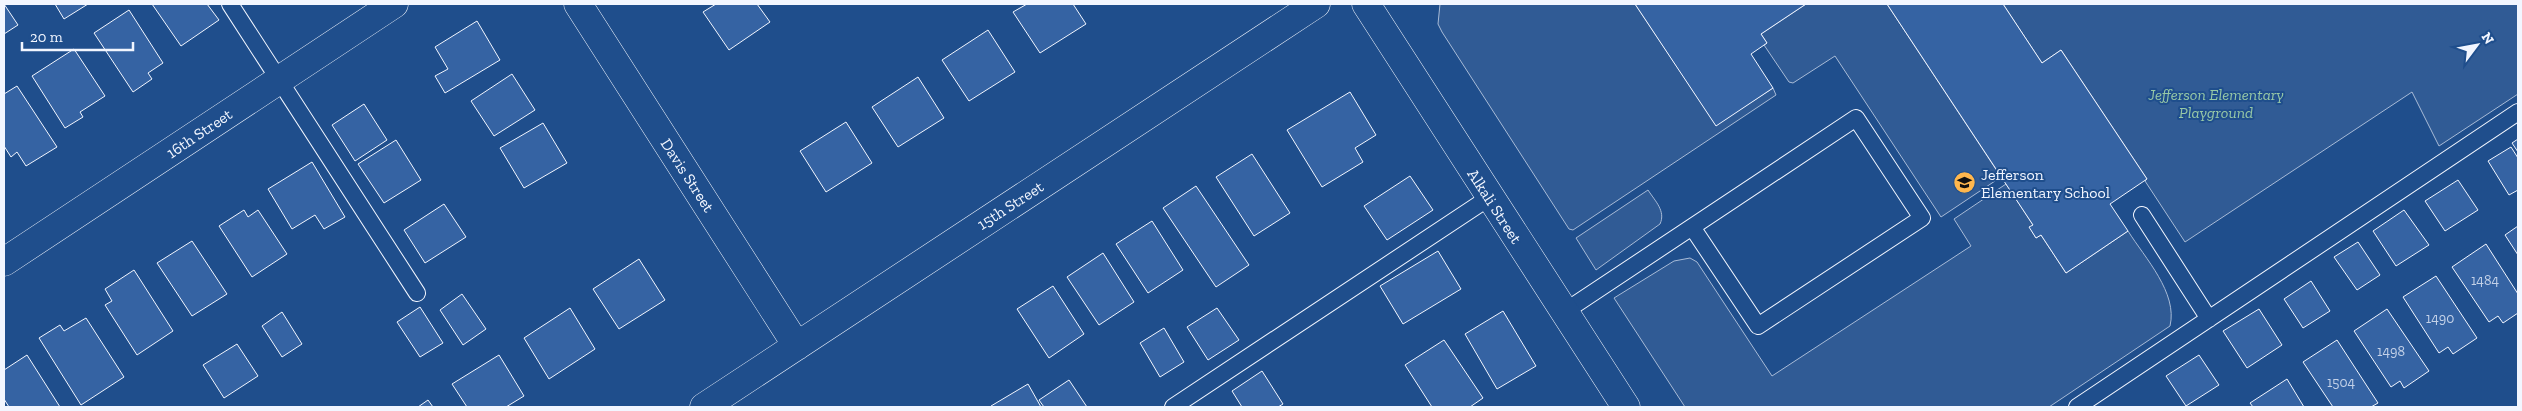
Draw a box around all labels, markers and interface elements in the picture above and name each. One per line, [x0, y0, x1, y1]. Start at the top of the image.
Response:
scale bar [22, 20, 134, 52]
north arrow [2452, 20, 2502, 70]
text: 20 m [30, 28, 63, 46]
text: N [2478, 29, 2498, 48]
park label: Jefferson Elementary Playground [2147, 85, 2284, 122]
street label: 16th Street [163, 104, 236, 162]
street label: Davis Street [657, 135, 718, 216]
street label: Alkali Street [1463, 165, 1526, 247]
place label: Jefferson Elementary School [1981, 165, 2110, 202]
school or university icon: Jefferson Elementary School [1953, 171, 1977, 195]
street label: 15th Street [974, 177, 1047, 234]
house number: 1484 [2471, 272, 2499, 289]
house number: 1490 [2426, 310, 2454, 327]
house number: 1498 [2377, 343, 2405, 360]
house number: 1504 [2327, 374, 2356, 391]

